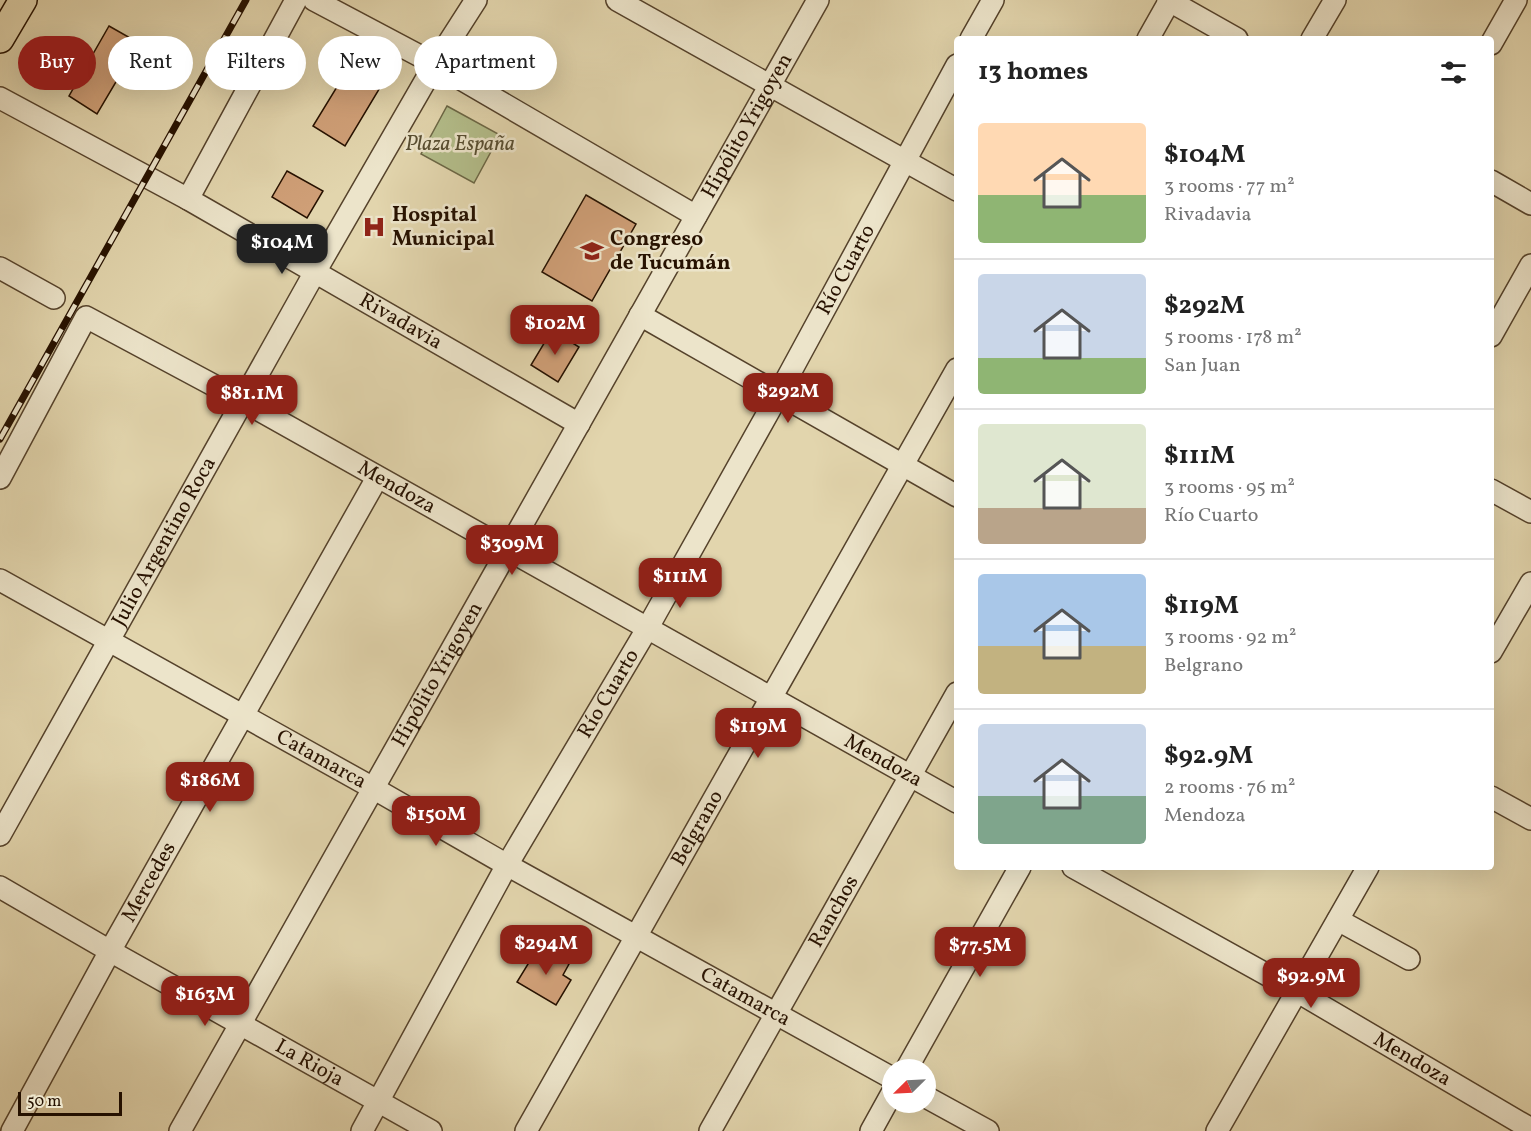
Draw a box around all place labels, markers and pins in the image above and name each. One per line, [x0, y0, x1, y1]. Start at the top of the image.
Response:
place label: Hospital Municipal [392, 201, 495, 254]
hospital icon: Hospital Municipal [361, 214, 387, 240]
pin: $104M [240, 224, 324, 275]
place label: Congreso de Tucumán [610, 225, 731, 278]
school or university icon: Congreso de Tucumán [579, 238, 605, 264]
pin: $102M [513, 305, 597, 356]
pin: $292M [746, 373, 830, 424]
pin: $81.1M [203, 375, 301, 426]
pin: $309M [470, 525, 554, 576]
pin: $111M [638, 558, 722, 609]
pin: $119M [716, 708, 800, 759]
pin: $186M [168, 762, 252, 813]
pin: $150M [394, 796, 478, 847]
pin: $294M [504, 925, 588, 976]
pin: $77.5M [931, 927, 1029, 978]
pin: $92.9M [1262, 958, 1360, 1009]
pin: $163M [163, 976, 247, 1027]

